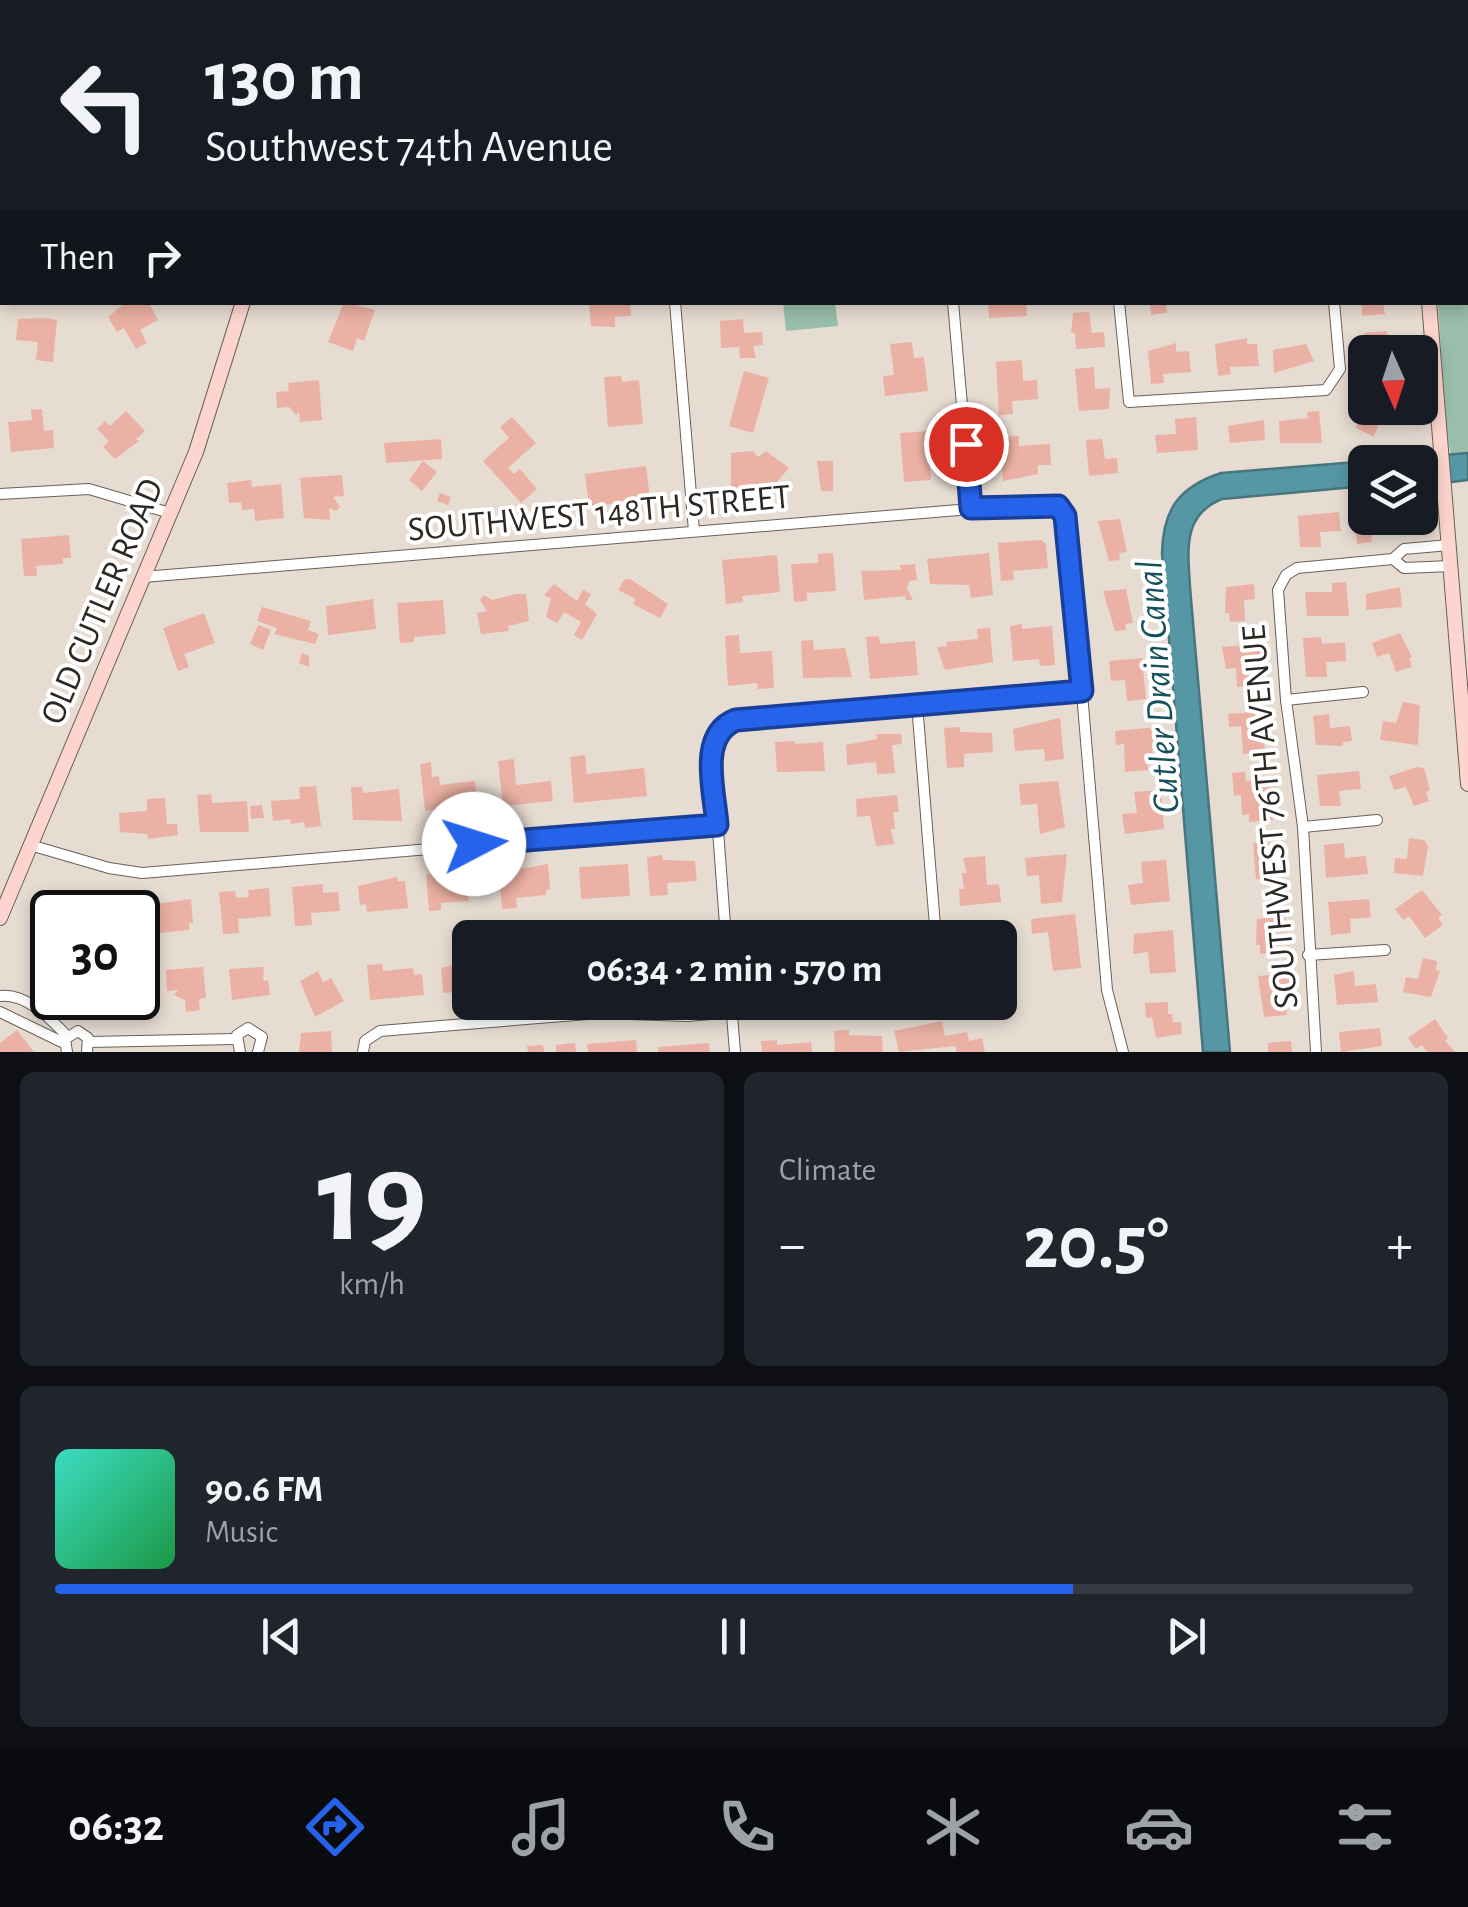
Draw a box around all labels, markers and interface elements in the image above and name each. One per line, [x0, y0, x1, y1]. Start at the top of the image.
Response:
icon: left [40, 40, 170, 170]
text: 130 m [205, 43, 364, 113]
text: Southwest 74th Avenue [205, 125, 613, 170]
icon: right [135, 230, 190, 285]
text: Then [40, 239, 115, 277]
north arrow [1348, 335, 1438, 425]
map controls [1348, 335, 1438, 535]
pin [924, 402, 1009, 487]
icon: arrive [939, 417, 994, 472]
button: layers [1348, 445, 1438, 535]
street label: OLD CUTLER ROAD [35, 474, 170, 729]
street label: SOUTHWEST 148TH STREET [406, 479, 792, 548]
water label: Cutler Drain Canal [1131, 559, 1187, 815]
street label: SOUTHWEST 76TH AVENUE [1236, 624, 1305, 1010]
position arrow [422, 792, 526, 896]
speed limit sign: 30 [30, 890, 160, 1020]
text: 06:34 · 2 min · 570 m [586, 951, 883, 989]
text: 19 [317, 1135, 427, 1265]
text: Climate [779, 1154, 876, 1186]
text: 20.5° [1023, 1207, 1169, 1282]
text: − [779, 1218, 805, 1273]
text: + [1387, 1218, 1413, 1273]
text: km/h [339, 1268, 405, 1300]
text: 90.6 FM [205, 1471, 323, 1509]
text: Music [205, 1516, 278, 1548]
icon: previous [254, 1609, 309, 1664]
icon: pause [706, 1609, 761, 1664]
icon: next [1159, 1609, 1214, 1664]
icon: directions [300, 1792, 370, 1862]
icon: music [506, 1792, 576, 1862]
icon: phone [712, 1792, 782, 1862]
icon: climate [918, 1792, 988, 1862]
icon: car [1124, 1792, 1194, 1862]
icon: filters [1330, 1792, 1400, 1862]
text: 06:32 [68, 1804, 164, 1849]

